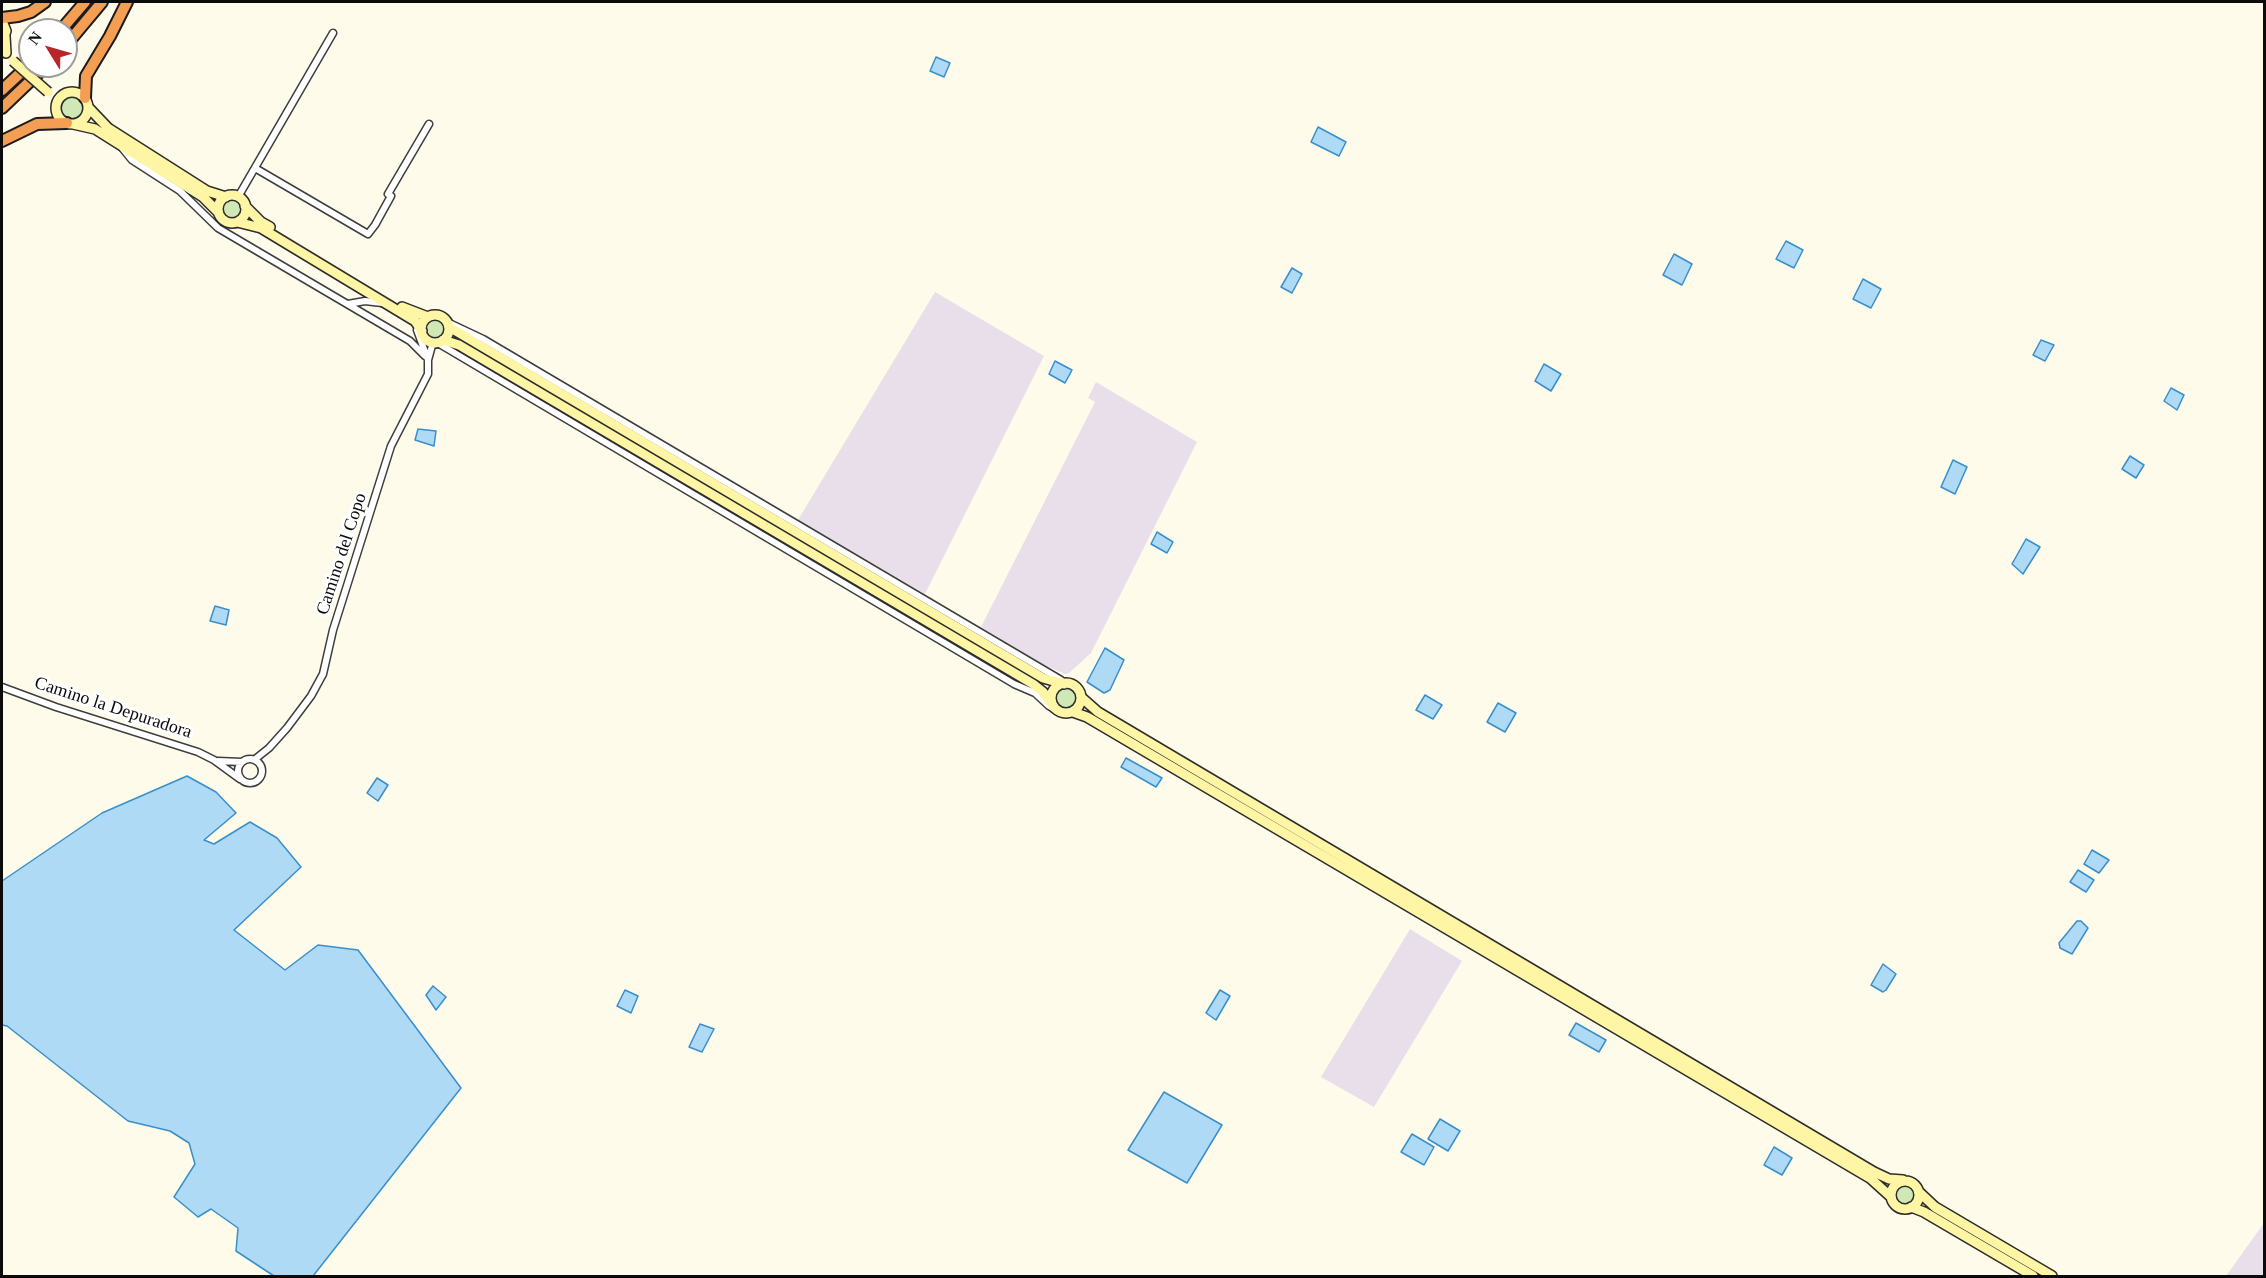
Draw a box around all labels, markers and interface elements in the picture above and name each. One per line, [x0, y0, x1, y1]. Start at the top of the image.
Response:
north arrow [18, 18, 78, 78]
text: N [25, 28, 45, 48]
street label: Camino del Copo [312, 490, 372, 618]
street label: Camino la Depuradora [32, 672, 194, 744]

